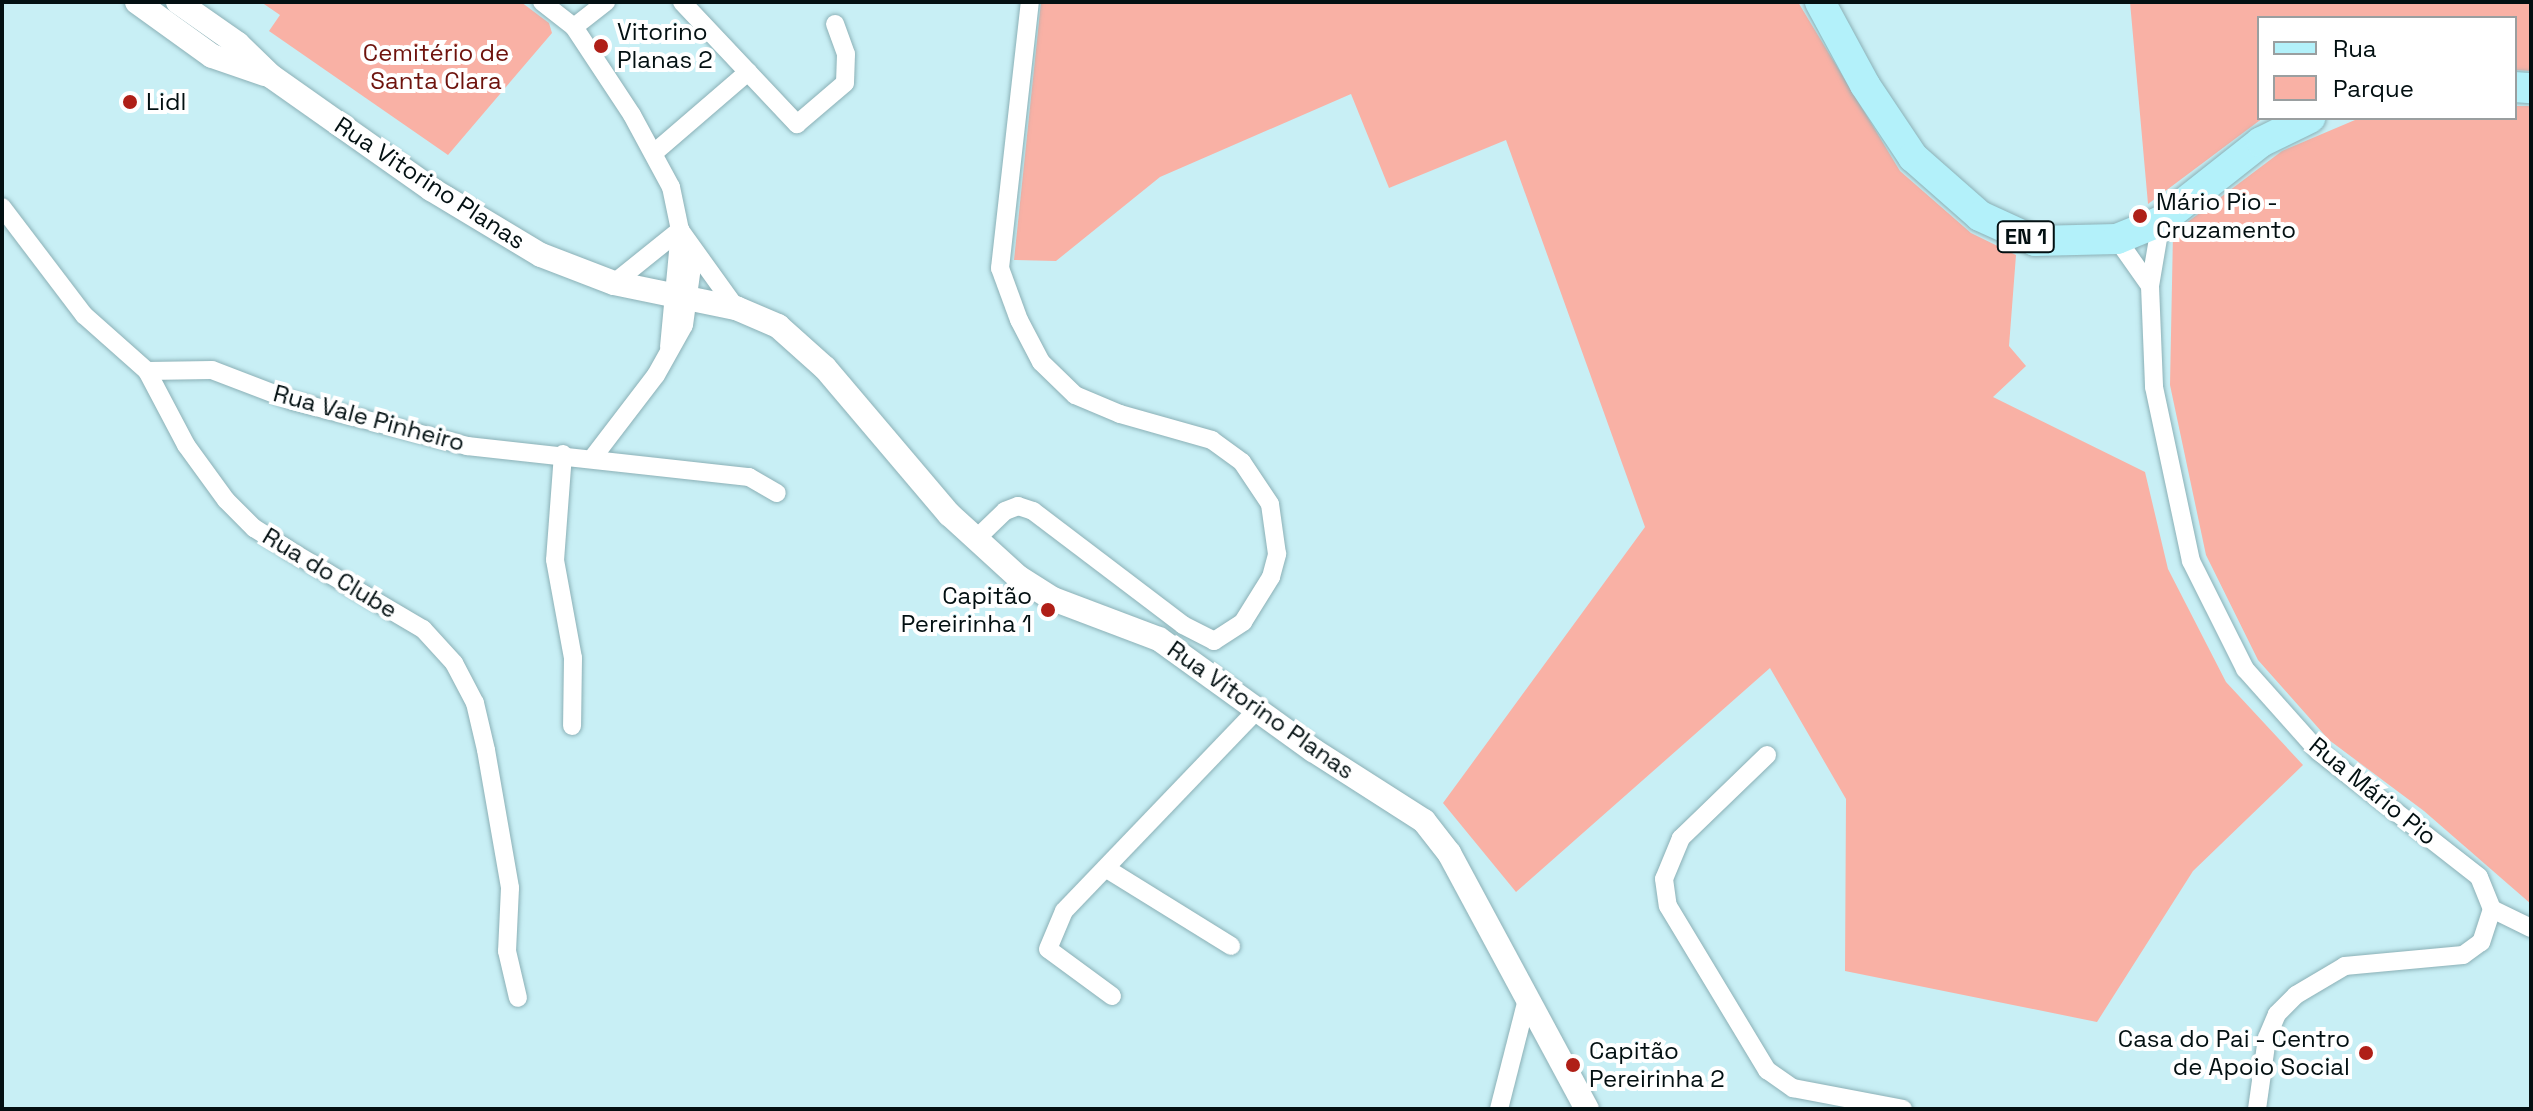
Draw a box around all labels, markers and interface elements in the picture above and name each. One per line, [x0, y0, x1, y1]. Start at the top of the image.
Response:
legend [2257, 16, 2517, 120]
place label: Vitorino Planas 2 [617, 18, 713, 74]
text: Rua [2333, 33, 2377, 64]
marker: Vitorino Planas 2 [592, 37, 610, 55]
park label: Cemitério de Santa Clara [363, 39, 509, 95]
text: Parque [2333, 73, 2414, 104]
place label: Lidl [146, 88, 186, 116]
marker: Lidl [121, 93, 139, 111]
street label: Rua Vitorino Planas [329, 111, 531, 255]
place label: Mário Pio - Cruzamento [2156, 188, 2296, 244]
marker: Mário Pio - Cruzamento [2131, 207, 2149, 225]
road number: EN 1 [1996, 219, 2056, 255]
street label: Rua Vale Pinheiro [270, 379, 468, 457]
street label: Rua do Clube [257, 522, 403, 624]
place label: Capitão Pereirinha 1 [901, 582, 1032, 638]
marker: Capitão Pereirinha 1 [1039, 601, 1057, 619]
street label: Rua Vitorino Planas [1162, 635, 1360, 785]
street label: Rua Mário Pio [2304, 731, 2442, 851]
place label: Casa do Pai - Centro de Apoio Social [2116, 1025, 2350, 1081]
place label: Capitão Pereirinha 2 [1589, 1037, 1725, 1093]
marker: Casa do Pai - Centro de Apoio Social [2357, 1044, 2375, 1062]
marker: Capitão Pereirinha 2 [1564, 1056, 1582, 1074]

